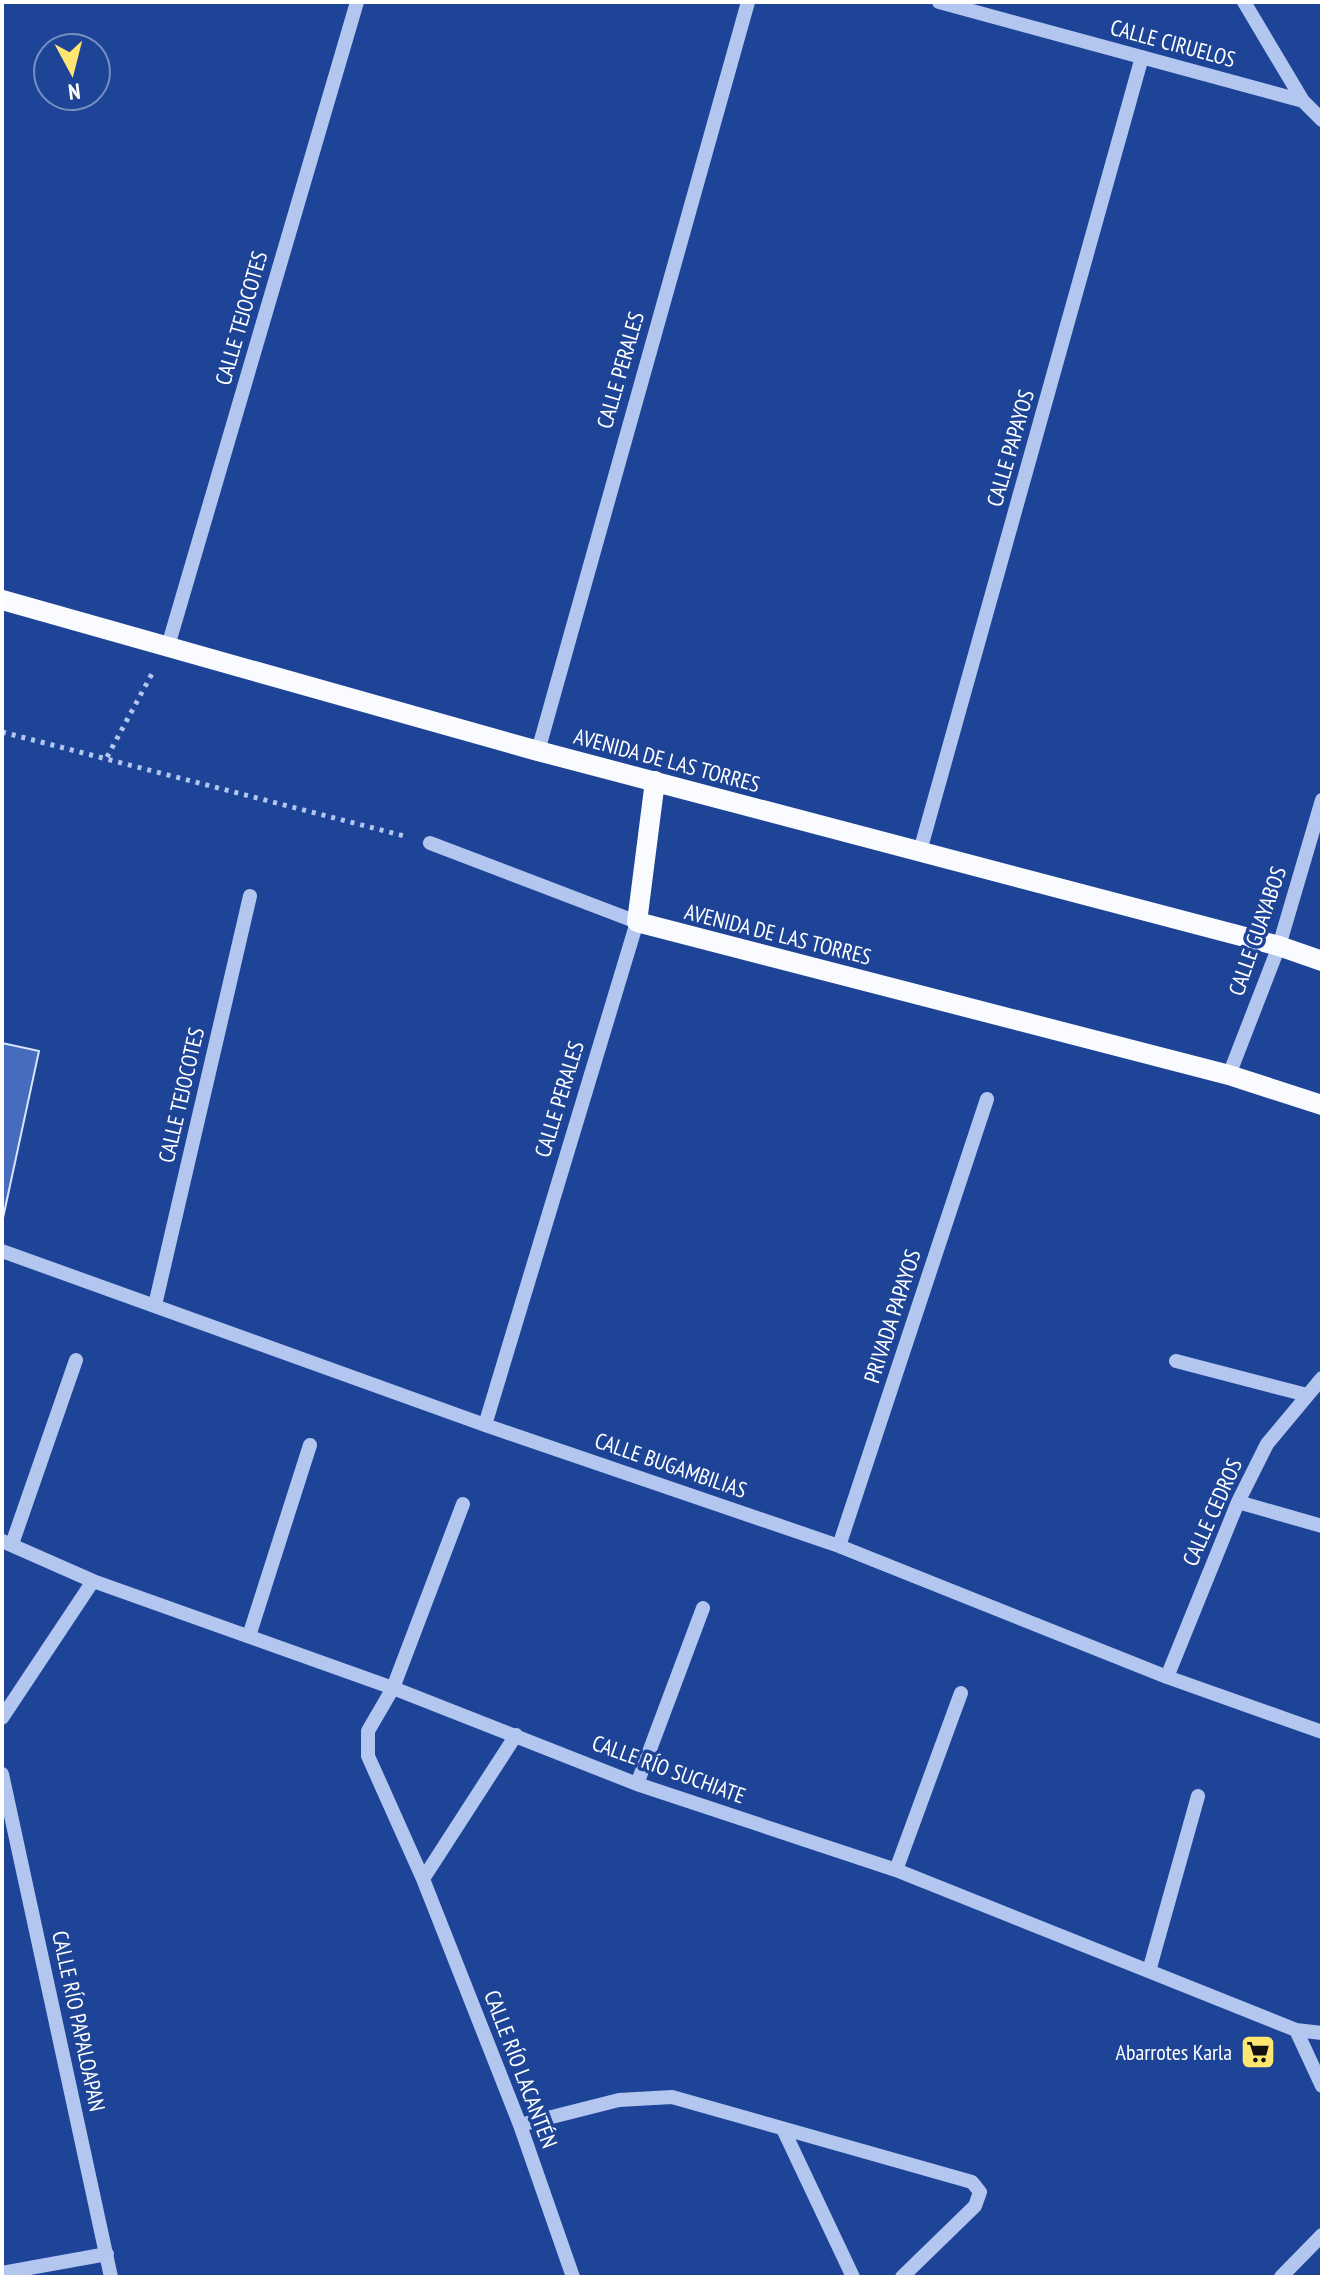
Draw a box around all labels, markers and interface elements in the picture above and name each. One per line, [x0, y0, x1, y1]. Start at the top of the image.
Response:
street label: CALLE CIRUELOS [1107, 13, 1239, 73]
north arrow [32, 32, 112, 112]
text: N [67, 77, 82, 106]
street label: CALLE TEJOCOTES [209, 248, 273, 388]
street label: CALLE PERALES [590, 308, 650, 432]
street label: CALLE PAPAYOS [980, 386, 1040, 510]
street label: AVENIDA DE LAS TORRES [571, 722, 763, 798]
street label: CALLE GUAYABOS [1222, 863, 1292, 999]
street label: AVENIDA DE LAS TORRES [682, 897, 874, 971]
street label: CALLE TEJOCOTES [152, 1025, 210, 1165]
street label: CALLE PERALES [528, 1037, 590, 1161]
street label: PRIVADA PAPAYOS [857, 1246, 927, 1386]
street label: CALLE BUGAMBILIAS [591, 1426, 751, 1504]
street label: CALLE CEDROS [1176, 1454, 1248, 1570]
street label: CALLE RÍO SUCHIATE [589, 1728, 749, 1810]
street label: CALLE RÍO PAPALOAPAN [46, 1928, 112, 2114]
street label: CALLE RÍO LACANTÉN [478, 1986, 564, 2152]
supermarket icon: Abarrotes Karla [1239, 2033, 1277, 2071]
place label: Abarrotes Karla [1115, 2038, 1232, 2066]

